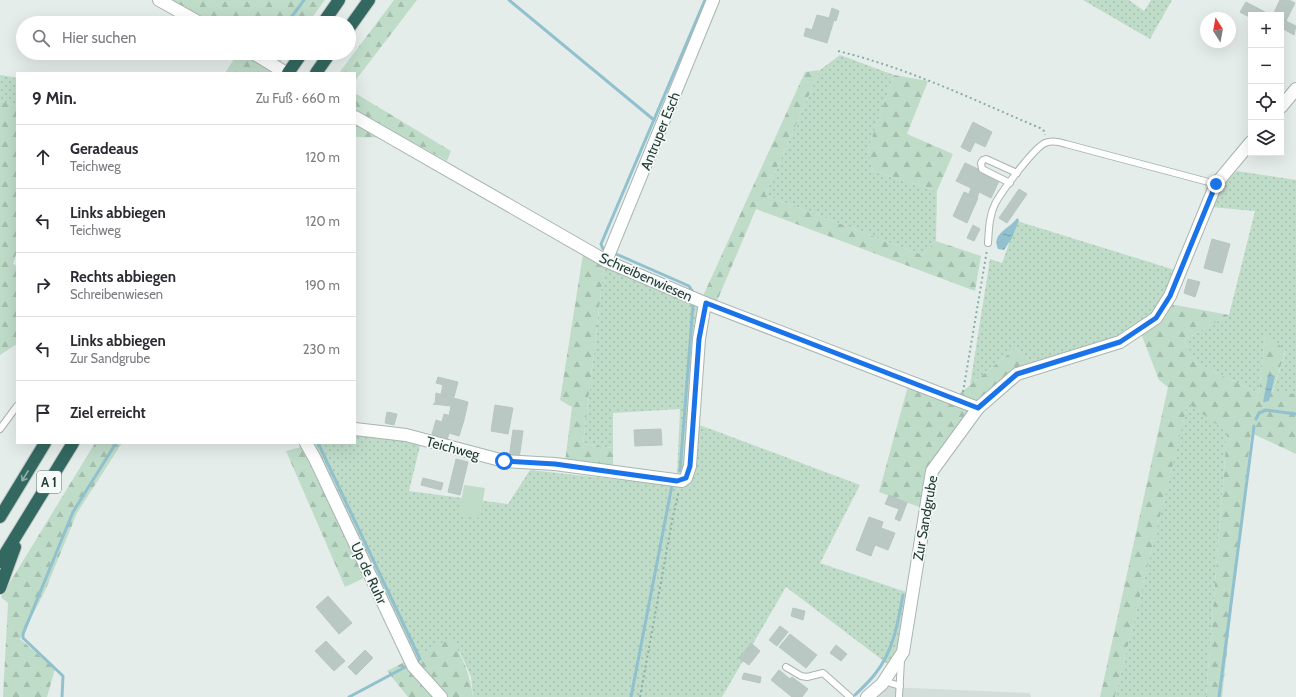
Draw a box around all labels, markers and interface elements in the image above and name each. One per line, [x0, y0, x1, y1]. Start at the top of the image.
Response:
north arrow [1200, 12, 1236, 48]
map controls [1248, 12, 1284, 156]
button: + [1248, 12, 1284, 48]
search box [16, 16, 356, 60]
icon: search [30, 27, 52, 49]
text: Hier suchen [62, 29, 137, 47]
button: − [1248, 48, 1284, 84]
button: locate [1248, 84, 1284, 120]
text: 9 Min. [32, 88, 77, 108]
street label: Antruper Esch [636, 89, 684, 173]
text: Zu Fuß · 660 m [256, 90, 340, 106]
button: layers [1248, 120, 1284, 156]
text: Geradeaus [70, 140, 138, 158]
icon: ahead [32, 146, 54, 168]
text: 120 m [306, 149, 340, 165]
text: Teichweg [70, 158, 121, 174]
route end [1207, 175, 1225, 193]
text: Links abbiegen [70, 204, 166, 222]
icon: left [32, 210, 54, 232]
text: 120 m [306, 213, 340, 229]
text: Teichweg [70, 222, 121, 238]
street label: Schreibenwiesen [597, 248, 696, 306]
text: Rechts abbiegen [70, 268, 176, 286]
icon: right [32, 274, 54, 296]
text: 190 m [305, 277, 340, 293]
text: Schreibenwiesen [70, 286, 163, 302]
text: Links abbiegen [70, 332, 166, 350]
icon: left [32, 338, 54, 360]
text: 230 m [303, 341, 340, 357]
text: Zur Sandgrube [70, 350, 150, 366]
icon: arrive [32, 402, 54, 424]
text: Ziel erreicht [70, 404, 146, 422]
street label: Teichweg [424, 432, 483, 464]
route start [495, 452, 513, 470]
one-way arrow [21, 470, 29, 481]
road number: A 1 [37, 471, 61, 493]
street label: Zur Sandgrube [909, 474, 941, 562]
street label: Up de Ruhr [347, 539, 391, 607]

